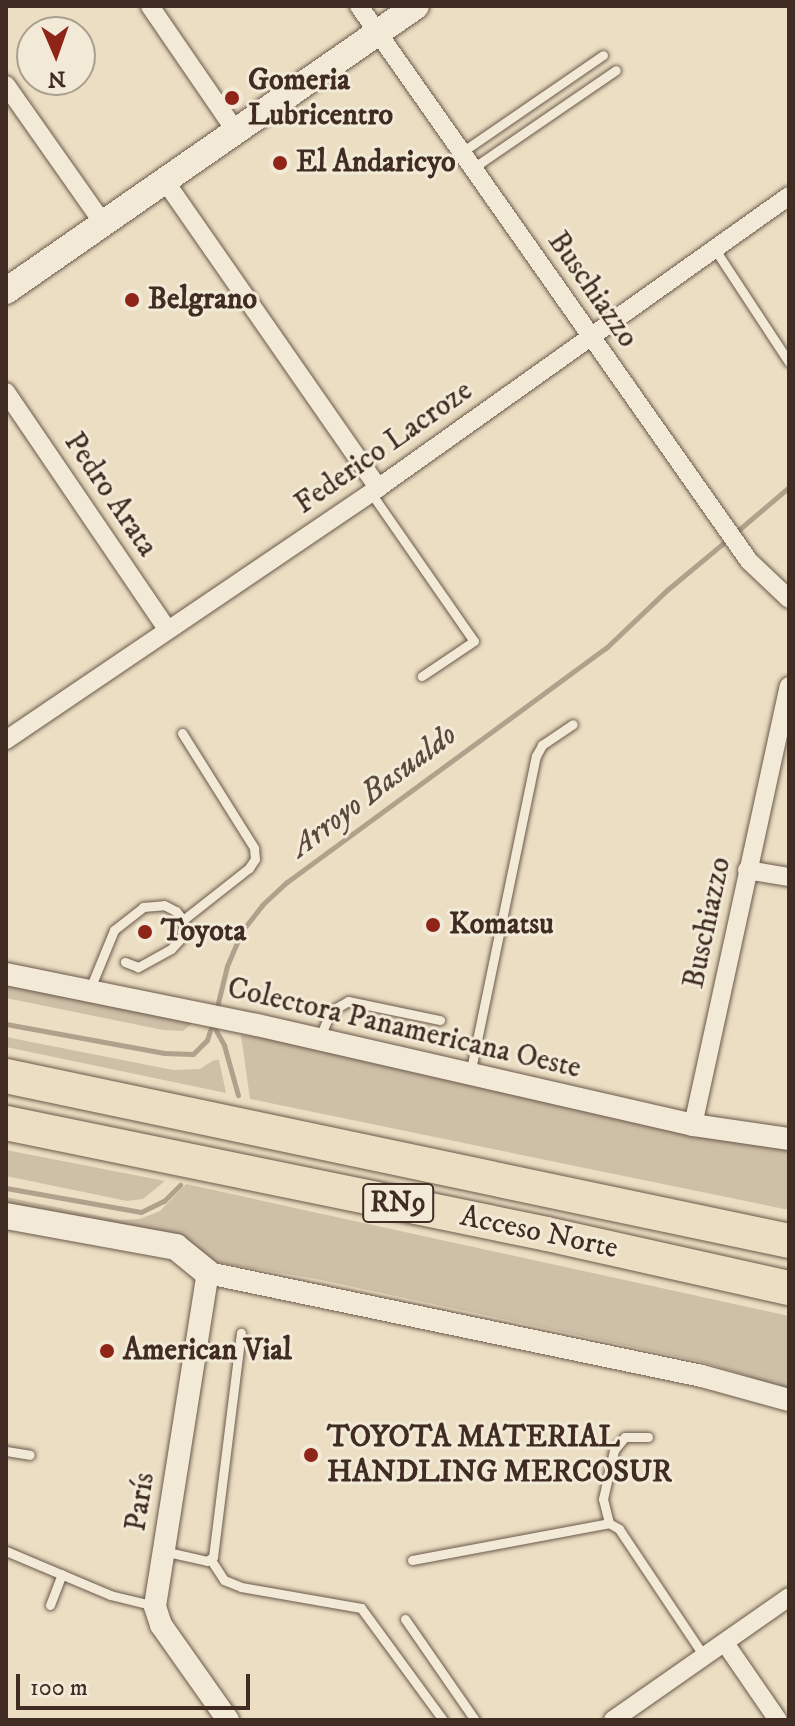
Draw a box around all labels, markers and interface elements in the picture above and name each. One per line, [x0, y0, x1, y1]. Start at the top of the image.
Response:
north arrow [16, 16, 96, 96]
place label: Gomeria Lubricentro [248, 63, 393, 134]
text: N [47, 65, 66, 92]
marker: Gomeria Lubricentro [223, 89, 241, 107]
place label: El Andaricyo [296, 145, 456, 181]
marker: El Andaricyo [271, 154, 289, 172]
street label: Buschiazzo [539, 225, 645, 355]
place label: Belgrano [148, 282, 257, 318]
marker: Belgrano [123, 291, 141, 309]
street label: Federico Lacroze [288, 373, 480, 523]
street label: Pedro Arata [55, 426, 165, 564]
water label: Arroyo Basualdo [283, 716, 465, 866]
street label: Buschiazzo [677, 854, 739, 992]
place label: Komatsu [449, 907, 554, 943]
place label: Toyota [161, 914, 246, 950]
marker: Komatsu [424, 916, 442, 934]
marker: Toyota [136, 923, 154, 941]
street label: Colectora Panamericana Oeste [224, 971, 584, 1087]
road number: RN9 [362, 1179, 434, 1227]
street label: Acceso Norte [457, 1199, 621, 1267]
place label: American Vial [123, 1333, 292, 1369]
marker: American Vial [98, 1342, 116, 1360]
place label: TOYOTA MATERIAL HANDLING MERCOSUR [327, 1420, 672, 1490]
marker: TOYOTA MATERIAL HANDLING MERCOSUR [302, 1446, 320, 1464]
street label: París [119, 1470, 163, 1534]
scale bar [20, 1658, 254, 1708]
text: 100 m [30, 1673, 88, 1703]

